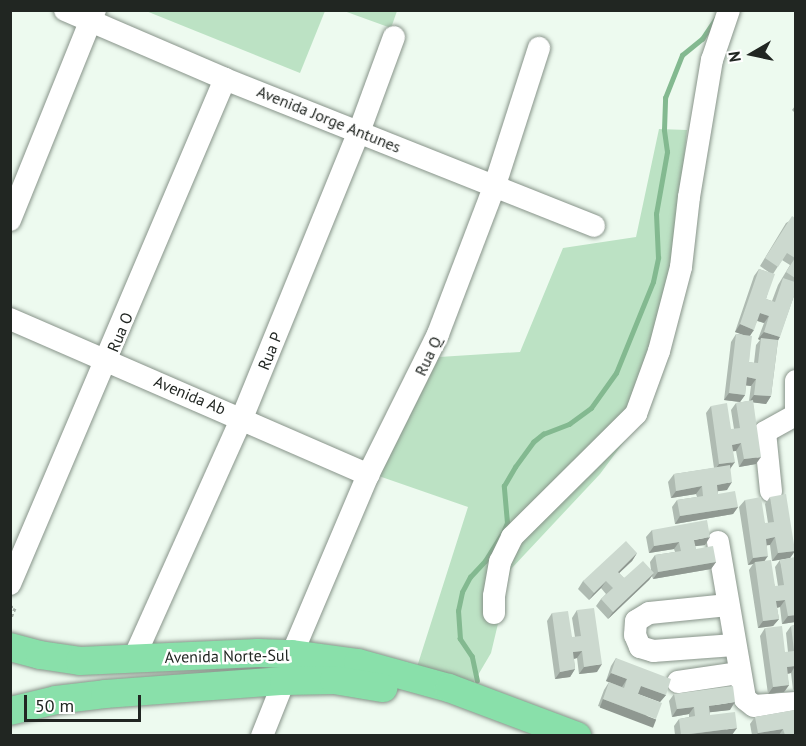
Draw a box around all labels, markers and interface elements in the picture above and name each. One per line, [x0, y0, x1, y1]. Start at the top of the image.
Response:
north arrow [722, 24, 782, 84]
text: N [724, 50, 745, 64]
street label: Avenida Jorge Antunes [254, 81, 404, 157]
street label: Rua O [103, 309, 137, 355]
street label: Rua P [254, 329, 286, 373]
street label: Rua Q [411, 333, 445, 379]
street label: Avenida Ab [151, 371, 229, 419]
street label: Avenida Norte-Sul [165, 645, 289, 667]
scale bar [27, 683, 144, 721]
text: 50 m [35, 694, 74, 717]

